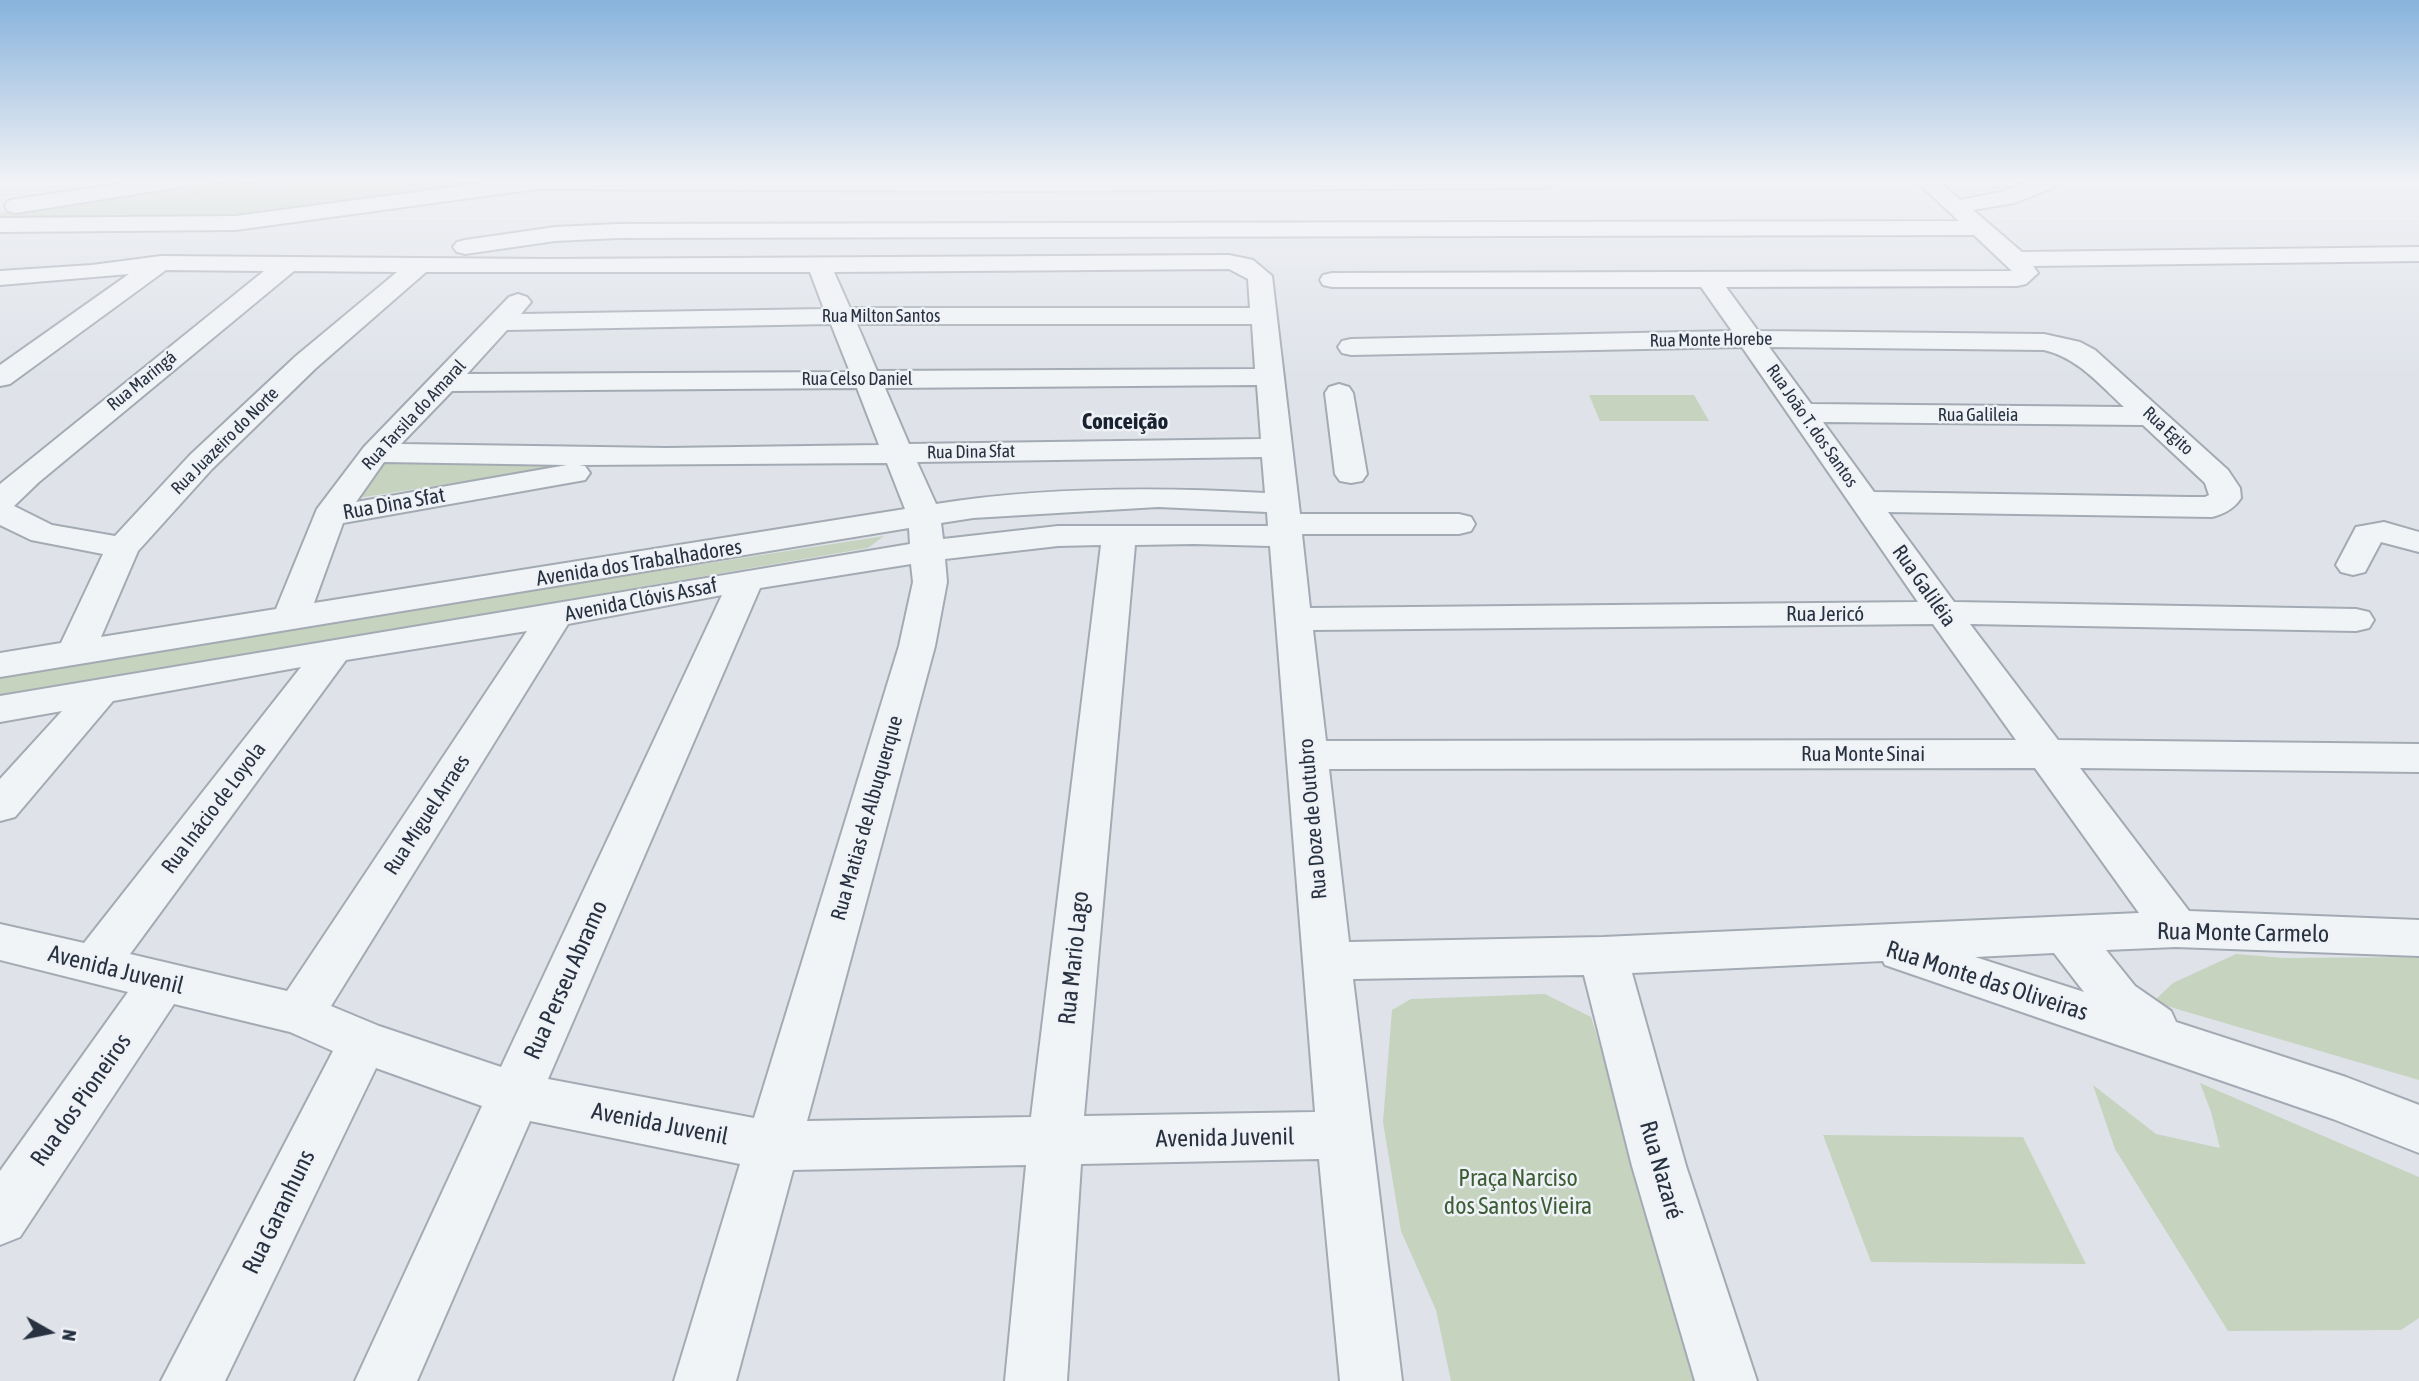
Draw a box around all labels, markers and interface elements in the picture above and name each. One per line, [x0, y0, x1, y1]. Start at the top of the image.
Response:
street label: Rua Milton Santos [822, 305, 940, 327]
street label: Rua Monte Horebe [1650, 328, 1772, 352]
street label: Rua Maringá [103, 347, 181, 415]
street label: Rua Tarsila do Amaral [357, 355, 471, 475]
street label: Rua João T. dos Santos [1762, 360, 1862, 492]
street label: Rua Celso Daniel [801, 368, 913, 390]
street label: Rua Juazeiro do Norte [167, 383, 283, 499]
street label: Rua Egito [2138, 402, 2198, 460]
street label: Rua Galileia [1938, 404, 2018, 426]
district label: Conceição [1082, 408, 1168, 436]
street label: Rua Dina Sfat [927, 440, 1015, 464]
street label: Rua Dina Sfat [341, 483, 447, 525]
street label: Avenida dos Trabalhadores [534, 534, 744, 592]
street label: Rua Galiléia [1887, 540, 1961, 632]
street label: Avenida Clóvis Assaf [563, 573, 719, 627]
street label: Rua Jericó [1786, 601, 1864, 627]
street label: Rua Matias de Albuquerque [826, 713, 908, 923]
street label: Rua Inácio de Loyola [156, 737, 272, 879]
street label: Rua Doze de Outubro [1293, 737, 1333, 901]
street label: Rua Monte Sinai [1801, 741, 1925, 767]
street label: Rua Miguel Arraes [379, 750, 475, 880]
street label: Rua Mario Lago [1053, 890, 1095, 1026]
street label: Rua Perseu Abramo [518, 896, 614, 1064]
street label: Rua Monte Carmelo [2157, 917, 2329, 949]
street label: Rua Monte das Oliveiras [1883, 935, 2091, 1027]
street label: Avenida Juvenil [45, 939, 187, 1001]
street label: Rua dos Pioneiros [25, 1028, 137, 1172]
street label: Avenida Juvenil [589, 1097, 731, 1151]
street label: Rua Nazaré [1633, 1117, 1689, 1223]
street label: Avenida Juvenil [1155, 1122, 1295, 1154]
street label: Rua Garanhuns [237, 1145, 321, 1279]
park label: Praça Narciso dos Santos Vieira [1444, 1164, 1592, 1220]
north arrow [14, 1297, 84, 1367]
text: N [58, 1328, 81, 1343]

